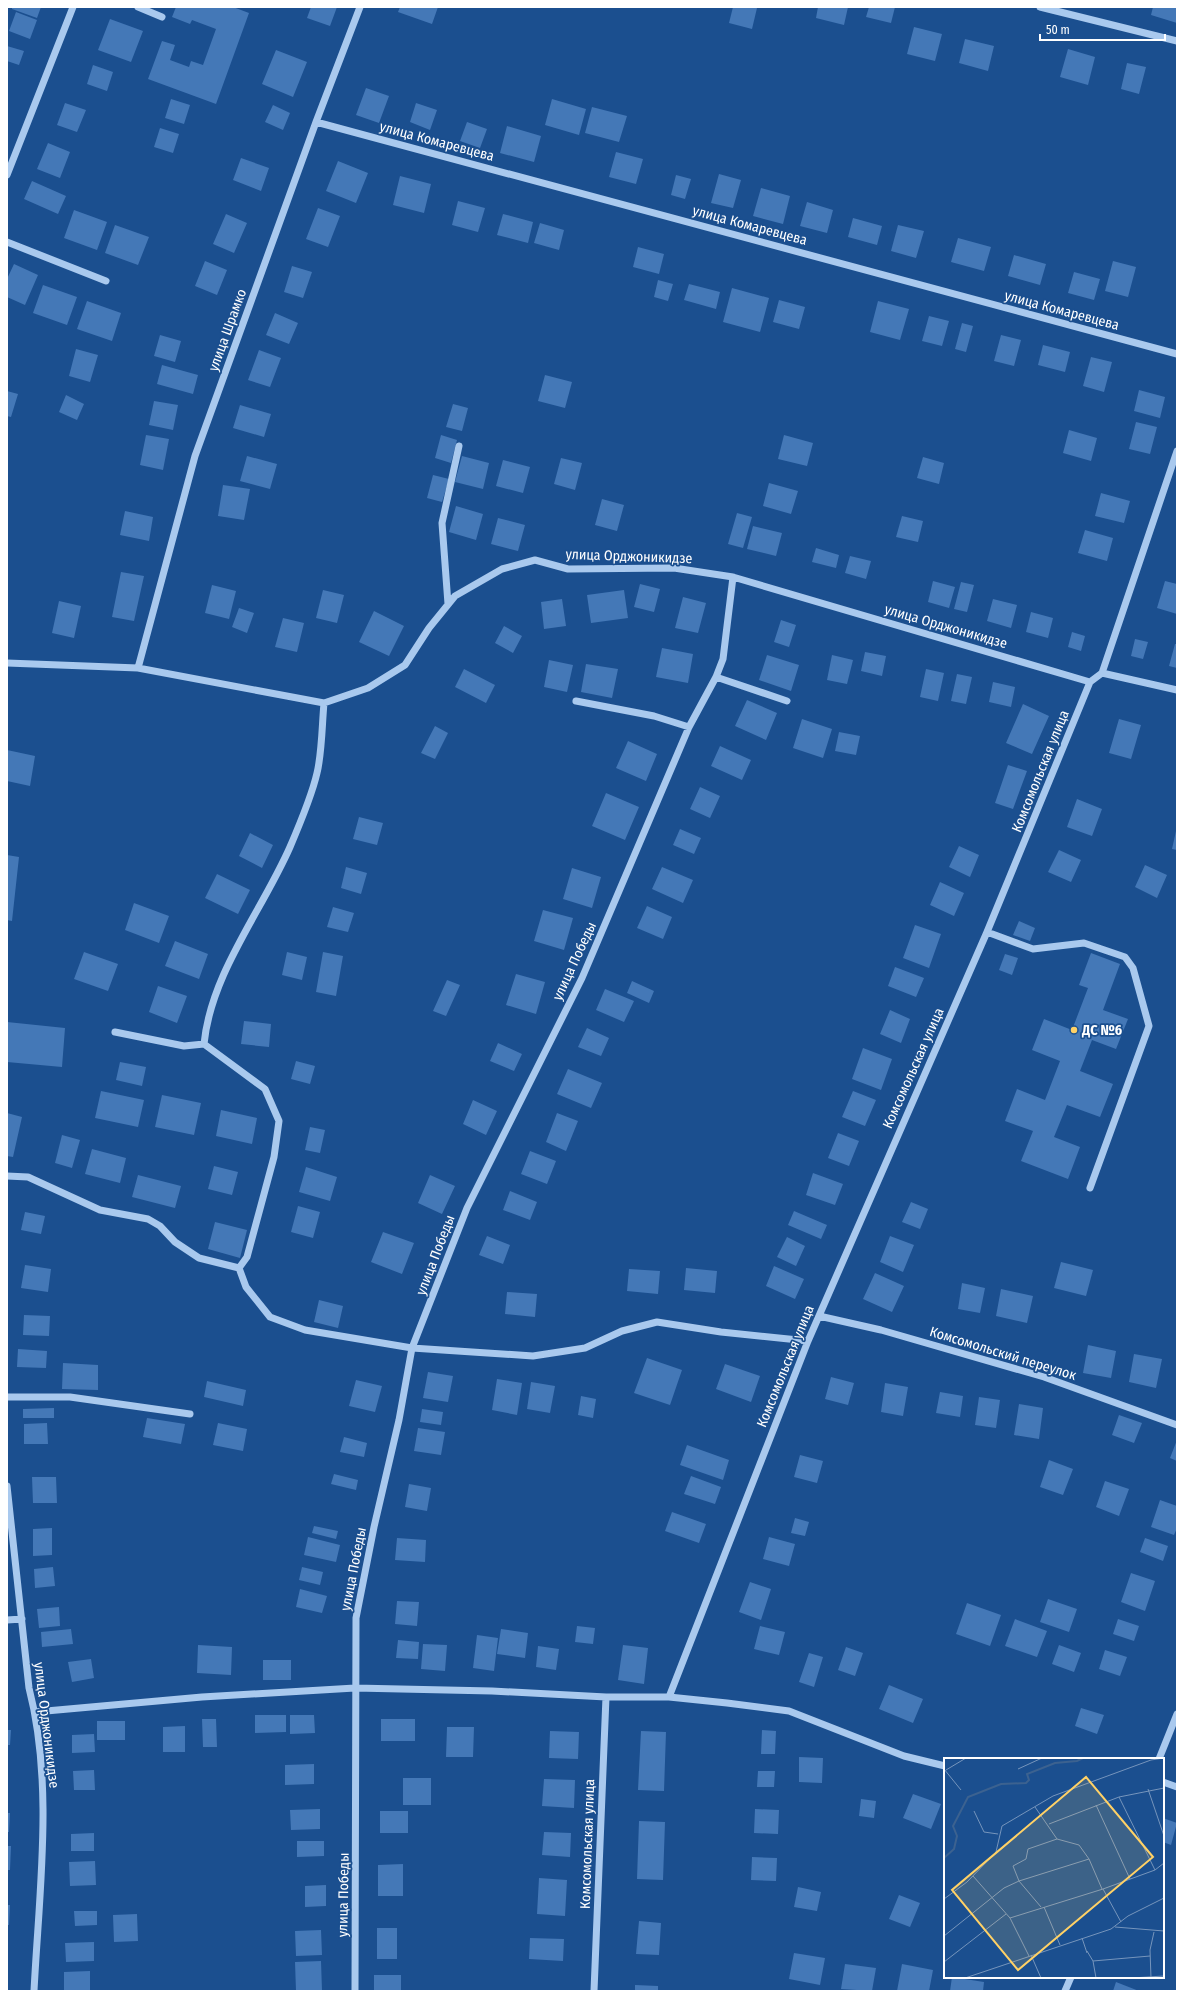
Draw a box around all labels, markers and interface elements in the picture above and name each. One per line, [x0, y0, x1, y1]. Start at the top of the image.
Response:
scale bar [1040, 16, 1165, 42]
text: 50 m [1046, 23, 1070, 37]
street label: улица Комаревцева [378, 118, 496, 165]
street label: улица Комаревцева [691, 202, 809, 249]
street label: улица Шрамко [205, 287, 250, 374]
street label: улица Комаревцева [1003, 287, 1121, 334]
street label: улица Орджоникидзе [565, 546, 693, 567]
street label: улица Орджоникидзе [883, 601, 1009, 652]
street label: Комсомольская улица [1008, 708, 1073, 835]
street label: улица Победы [549, 919, 600, 1003]
street label: Комсомольская улица [879, 1005, 948, 1131]
place label: ДС №6 [1081, 1022, 1122, 1039]
marker: ДС №6 [1069, 1025, 1079, 1035]
street label: улица Победы [412, 1213, 459, 1298]
street label: Комсомольская улица [753, 1303, 818, 1430]
street label: Комсомольский переулок [927, 1323, 1079, 1384]
street label: улица Победы [337, 1526, 370, 1612]
street label: улица Орджоникидзе [30, 1661, 63, 1789]
inset map [944, 1758, 1164, 1978]
street label: Комсомольская улица [577, 1779, 598, 1909]
street label: улица Победы [334, 1853, 353, 1937]

